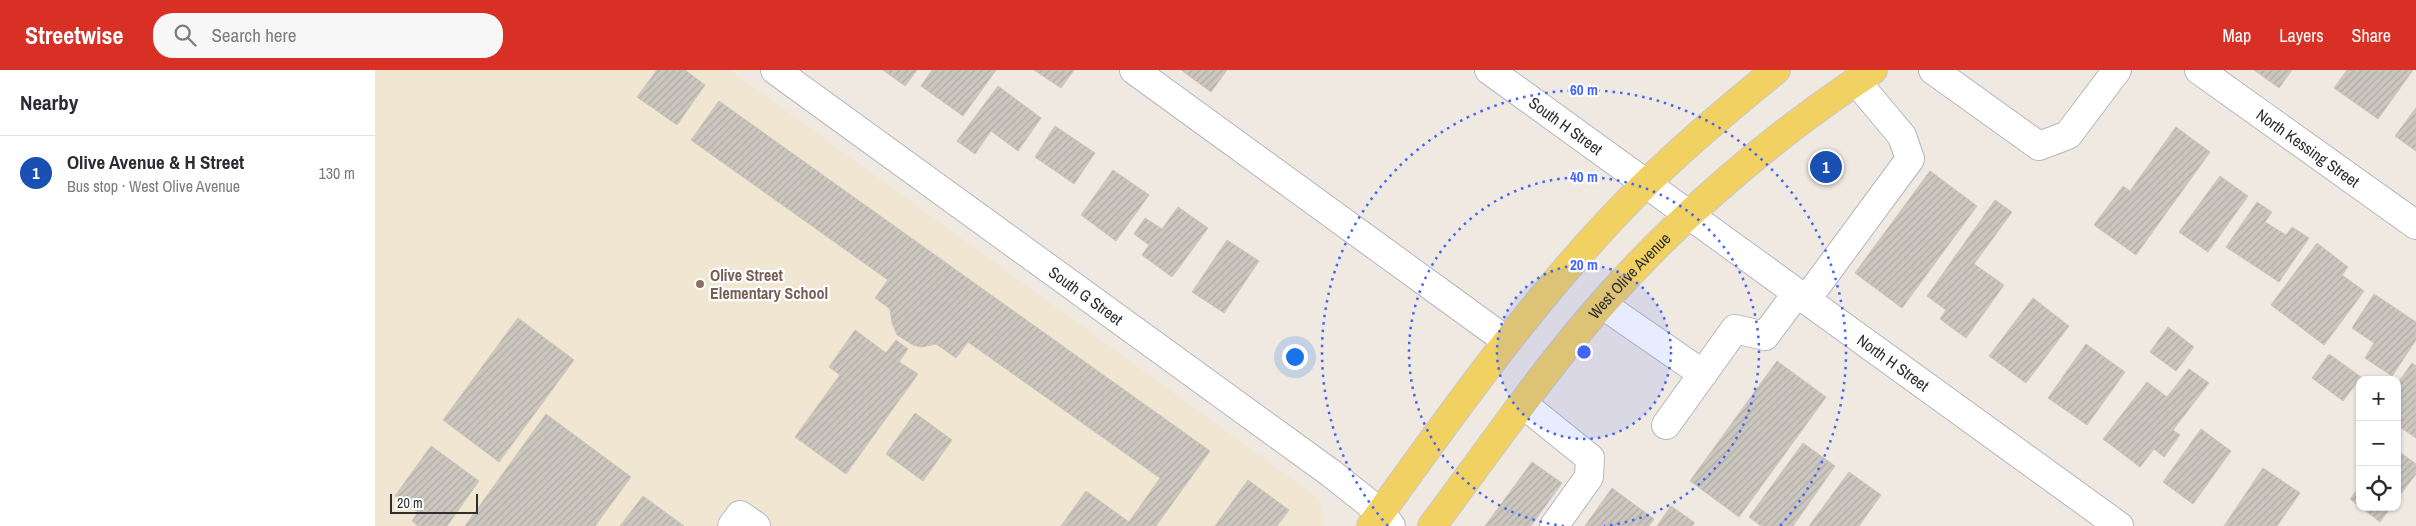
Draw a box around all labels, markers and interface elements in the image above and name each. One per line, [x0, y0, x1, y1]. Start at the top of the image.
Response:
search box [153, 13, 503, 58]
text: Streetwise [25, 19, 123, 51]
icon: search [171, 21, 199, 49]
text: Search here [211, 22, 296, 48]
text: Map [2223, 23, 2251, 48]
text: Layers [2279, 23, 2324, 48]
text: Share [2352, 23, 2391, 48]
text: 60 m [1570, 79, 1598, 100]
text: Nearby [20, 88, 78, 117]
street label: South H Street [1525, 92, 1608, 160]
street label: North Kessing Street [2252, 104, 2364, 192]
pin: 1 [1810, 148, 1842, 186]
text: Olive Avenue & H Street [67, 149, 244, 175]
text: 1 [32, 162, 40, 184]
text: 130 m [319, 162, 355, 184]
text: 40 m [1570, 166, 1598, 187]
text: Bus stop · West Olive Avenue [67, 175, 240, 197]
street label: West Olive Avenue [1583, 227, 1675, 324]
text: 20 m [1570, 254, 1598, 275]
street label: South G Street [1044, 261, 1128, 330]
place label: Olive Street Elementary School [710, 264, 828, 304]
marker: Olive Street Elementary School [694, 278, 706, 290]
street label: North H Street [1853, 329, 1934, 396]
centre of rings [1575, 343, 1593, 361]
your location [1282, 344, 1308, 370]
map controls [2356, 376, 2401, 511]
button: + [2356, 376, 2401, 421]
button: − [2356, 421, 2401, 466]
button: locate [2356, 466, 2401, 511]
scale bar [390, 491, 477, 514]
text: 20 m [397, 494, 423, 512]

